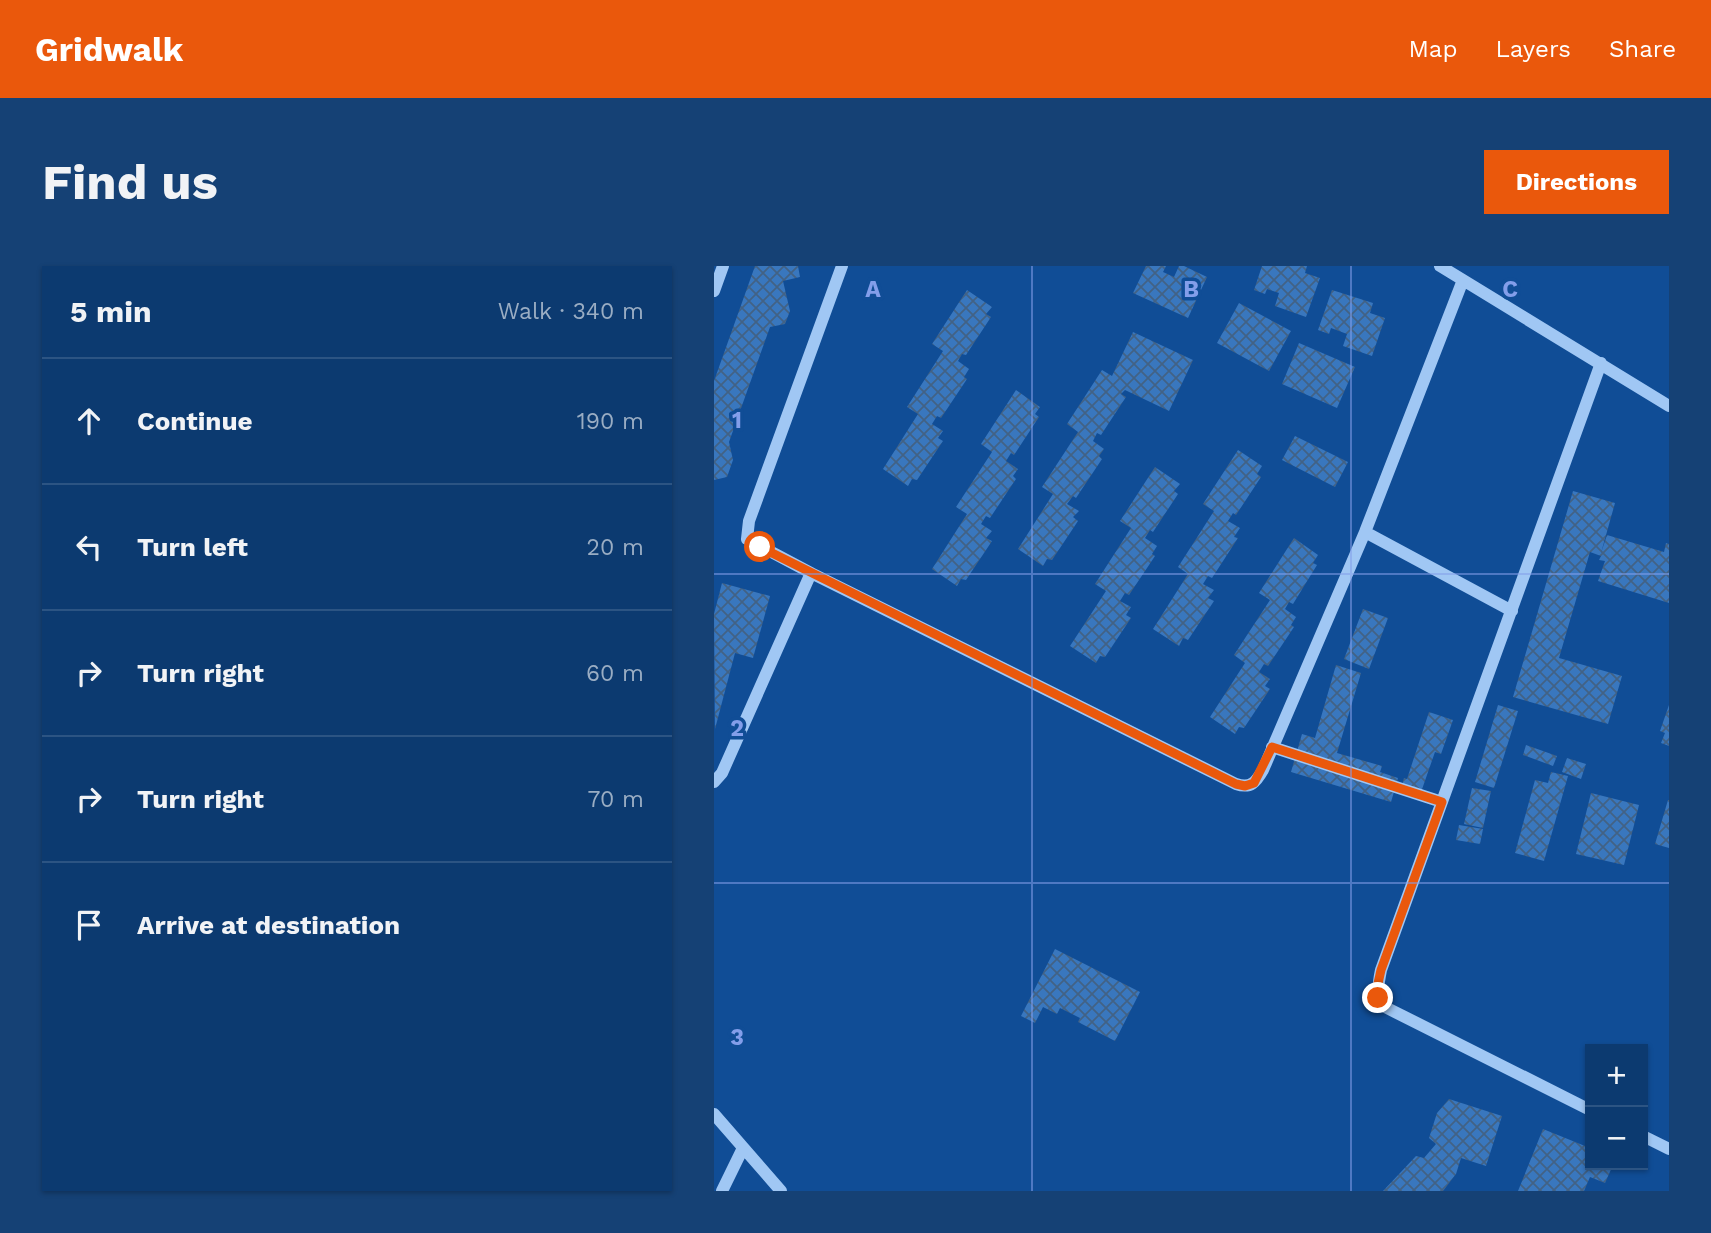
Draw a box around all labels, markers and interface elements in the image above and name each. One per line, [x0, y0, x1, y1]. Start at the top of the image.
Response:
text: Gridwalk [35, 30, 183, 69]
text: Map [1409, 35, 1457, 63]
text: Layers [1495, 35, 1571, 63]
text: Share [1609, 35, 1676, 63]
button: Directions [1484, 150, 1669, 214]
text: Find us [42, 153, 218, 211]
text: A [865, 276, 881, 303]
text: B [1183, 276, 1199, 303]
text: C [1502, 276, 1518, 303]
text: 5 min [70, 294, 152, 329]
text: Walk · 340 m [498, 298, 644, 325]
icon: ahead [70, 402, 108, 440]
text: Continue [137, 406, 253, 436]
text: 1 [732, 407, 742, 434]
text: 190 m [577, 408, 644, 435]
icon: left [70, 528, 108, 566]
route start [744, 531, 775, 562]
text: Turn left [137, 532, 248, 562]
text: 20 m [587, 534, 644, 561]
icon: right [70, 654, 108, 692]
text: Turn right [137, 658, 264, 688]
text: 60 m [586, 660, 644, 687]
text: 2 [730, 715, 744, 742]
icon: right [70, 780, 108, 818]
text: Turn right [137, 784, 264, 814]
text: 70 m [587, 786, 644, 813]
icon: arrive [70, 906, 108, 944]
text: Arrive at destination [137, 910, 400, 940]
route end [1362, 982, 1393, 1013]
text: 3 [730, 1024, 744, 1051]
map controls [1585, 1044, 1648, 1170]
button: + [1585, 1044, 1648, 1107]
button: − [1585, 1107, 1648, 1170]

